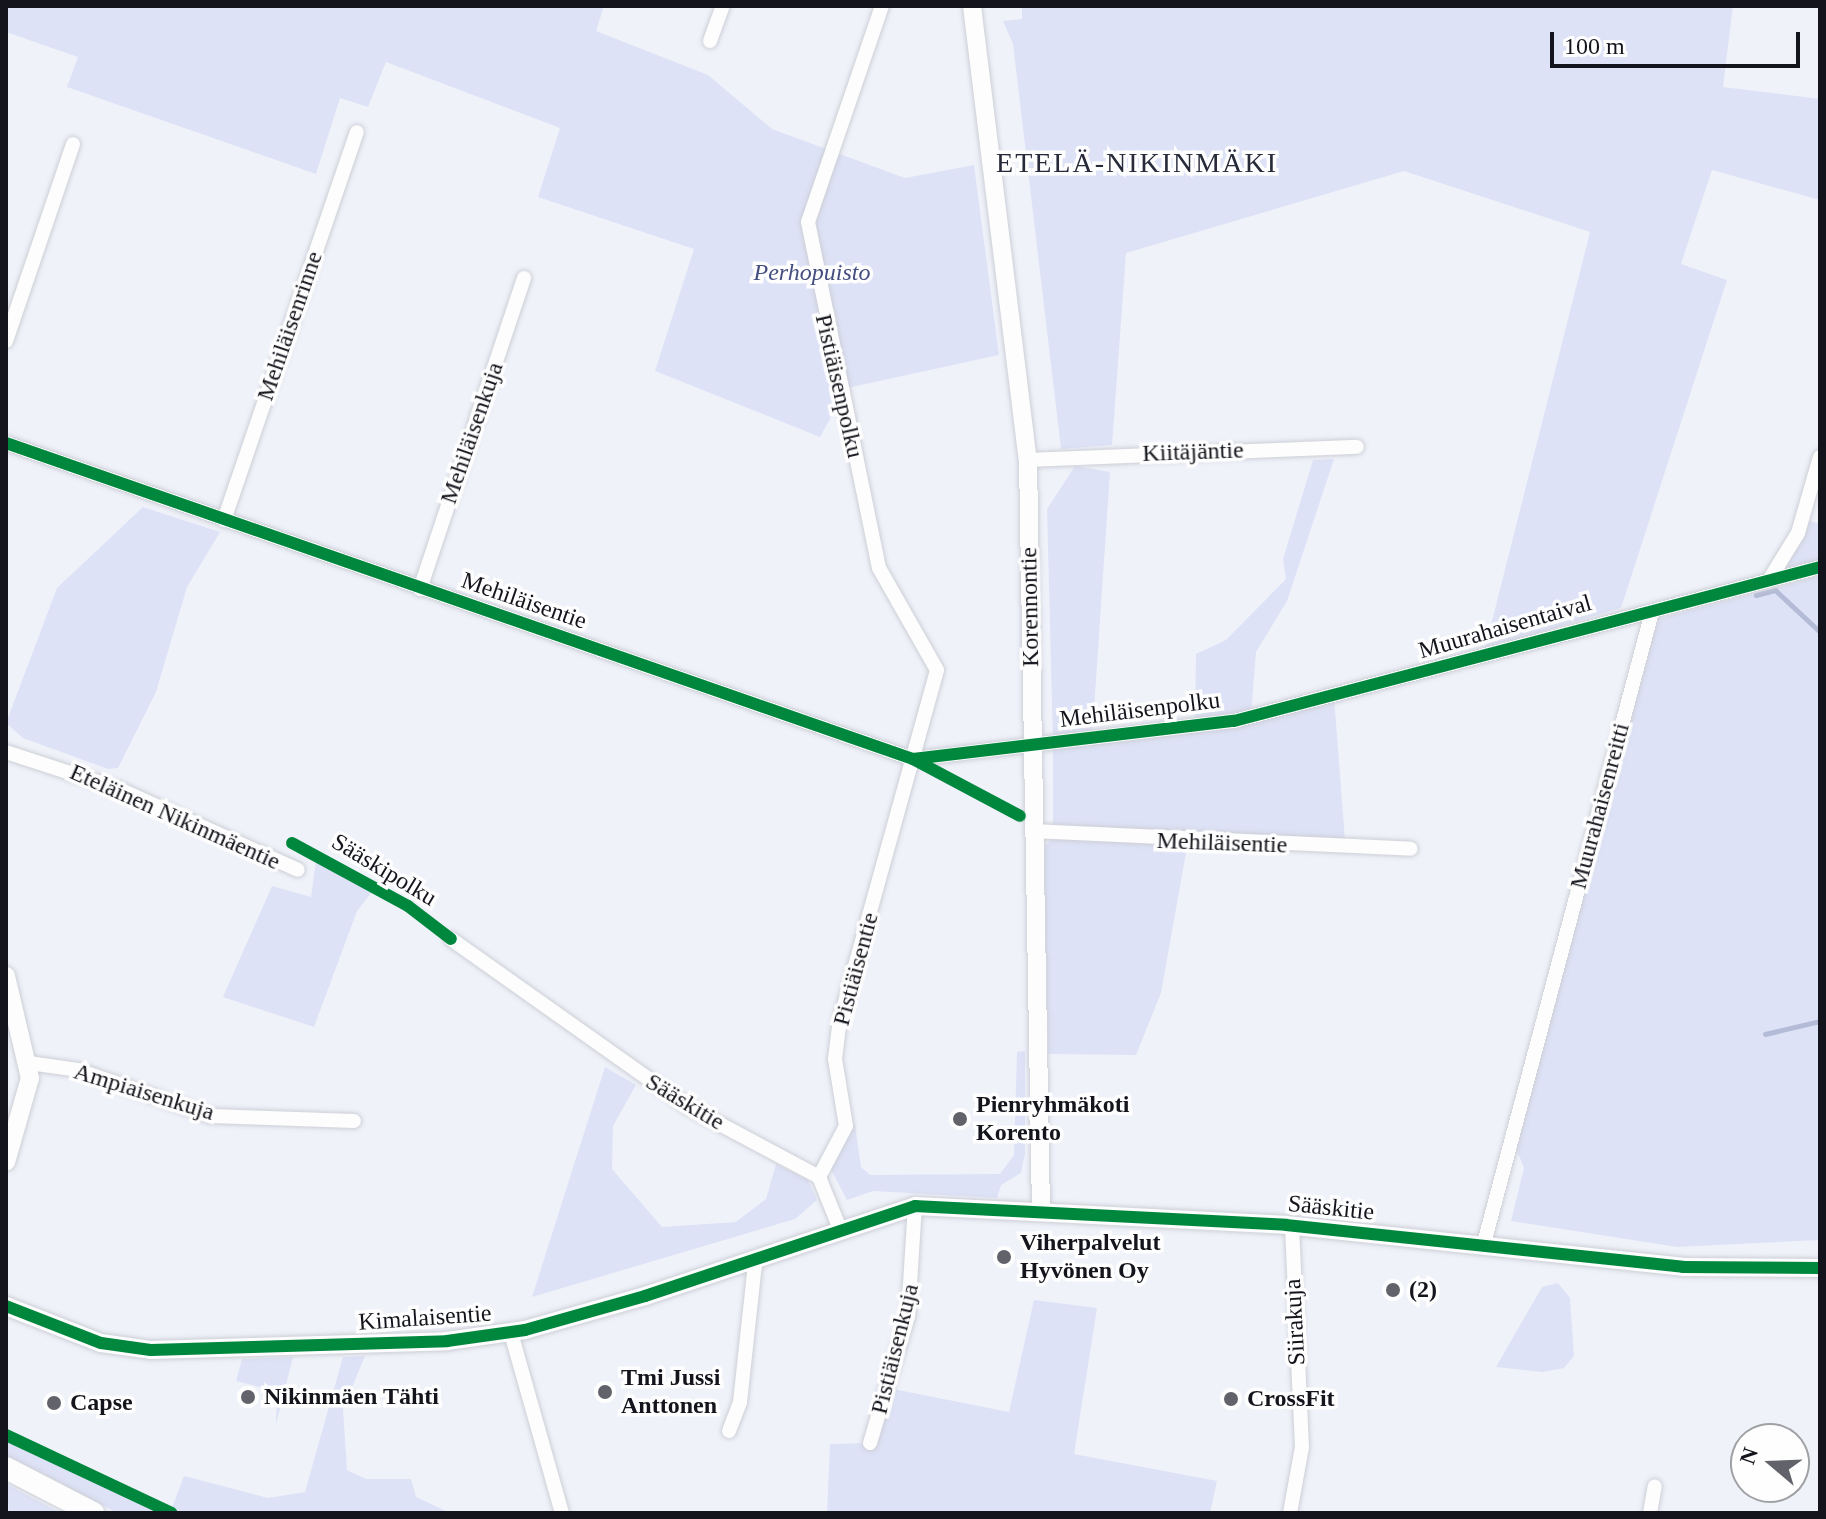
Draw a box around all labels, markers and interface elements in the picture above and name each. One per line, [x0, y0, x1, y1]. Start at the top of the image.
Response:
scale bar [1554, 16, 1804, 66]
text: 100 m [1564, 33, 1625, 59]
district label: ETELÄ-NIKINMÄKI [996, 146, 1278, 180]
street label: Mehiläisenrinne [251, 248, 329, 404]
park label: Perhopuisto [754, 259, 870, 287]
street label: Pistiäisenpolku [808, 311, 870, 461]
street label: Mehiläisenkuja [434, 358, 510, 508]
street label: Kiitäjäntie [1142, 436, 1244, 468]
street label: Korennontie [1015, 547, 1045, 667]
street label: Mehiläisentie [458, 566, 590, 636]
street label: Muurahaisentaival [1415, 589, 1595, 665]
street label: Mehiläisenpolku [1058, 686, 1222, 734]
street label: Muurahaisenreitti [1564, 720, 1636, 892]
street label: Eteläinen Nikinmäentie [65, 758, 285, 876]
street label: Mehiläisentie [1156, 826, 1288, 860]
street label: Sääskipolku [326, 827, 442, 913]
street label: Pistiäisentie [827, 909, 885, 1029]
street label: Ampiaisenkuja [70, 1057, 218, 1127]
street label: Sääskitie [640, 1067, 730, 1137]
place label: Pienryhmäkoti Korento [976, 1091, 1129, 1147]
marker: Pienryhmäkoti Korento [951, 1110, 969, 1128]
street label: Sääskitie [1286, 1189, 1376, 1227]
place label: Viherpalvelut Hyvönen Oy [1020, 1229, 1160, 1285]
marker: Viherpalvelut Hyvönen Oy [995, 1248, 1013, 1266]
place label: (2) [1409, 1276, 1437, 1304]
street label: Siirakuja [1278, 1278, 1312, 1366]
street label: Pistiäisenkuja [865, 1281, 925, 1417]
marker: (2) [1384, 1281, 1402, 1299]
street label: Kimalaisentie [358, 1299, 492, 1337]
place label: Tmi Jussi Anttonen [621, 1364, 720, 1420]
place label: Nikinmäen Tähti [264, 1383, 439, 1411]
marker: Tmi Jussi Anttonen [596, 1383, 614, 1401]
place label: CrossFit [1247, 1385, 1335, 1413]
marker: Nikinmäen Tähti [239, 1388, 257, 1406]
place label: Capse [70, 1389, 133, 1417]
marker: CrossFit [1222, 1390, 1240, 1408]
marker: Capse [45, 1394, 63, 1412]
north arrow [1730, 1423, 1810, 1503]
text: N [1734, 1444, 1763, 1467]

